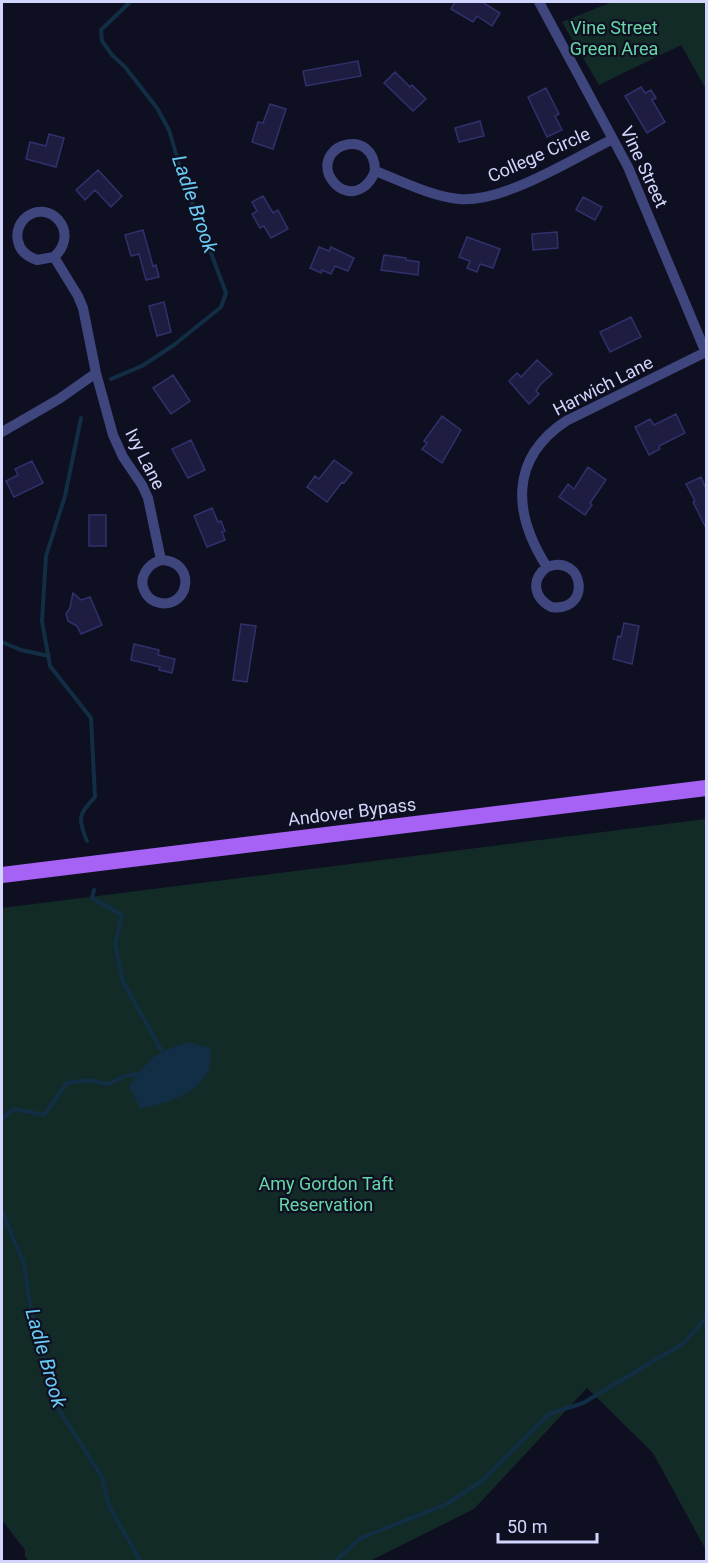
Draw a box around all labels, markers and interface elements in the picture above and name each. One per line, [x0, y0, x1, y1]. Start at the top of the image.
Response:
park label: Vine Street Green Area [570, 17, 658, 59]
street label: College Circle [484, 123, 593, 186]
street label: Vine Street [616, 123, 672, 211]
water label: Ladle Brook [167, 152, 223, 257]
street label: Harwich Lane [549, 351, 656, 420]
street label: Ivy Lane [121, 425, 170, 493]
street label: Andover Bypass [287, 793, 417, 830]
park label: Amy Gordon Taft Reservation [258, 1173, 394, 1215]
water label: Ladle Brook [20, 1306, 72, 1412]
scale bar [498, 1506, 597, 1544]
text: 50 m [507, 1516, 547, 1537]

